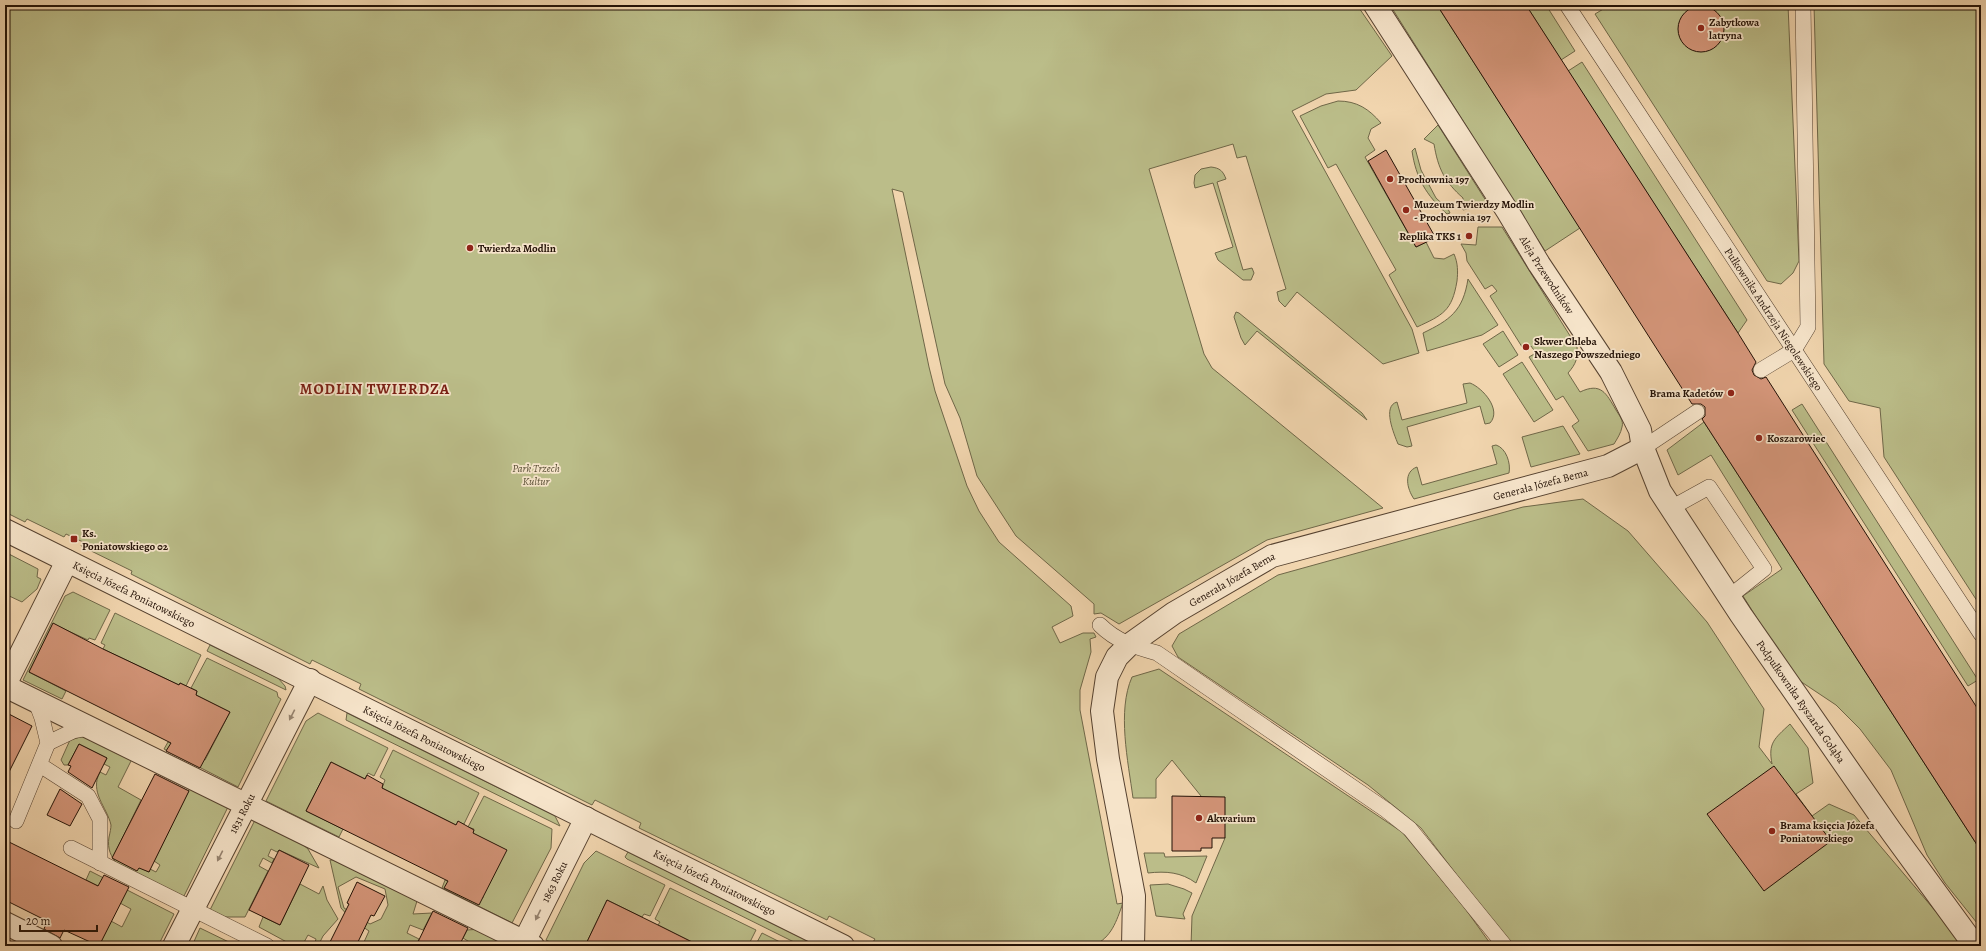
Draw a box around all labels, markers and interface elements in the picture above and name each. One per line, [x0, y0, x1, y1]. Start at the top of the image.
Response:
place label: Zabytkowa latryna [1709, 15, 1760, 43]
marker: Zabytkowa latryna [1696, 23, 1706, 33]
place label: Prochownia 197 [1398, 172, 1469, 187]
marker: Prochownia 197 [1385, 174, 1395, 184]
place label: Muzeum Twierdzy Modlin - Prochownia 197 [1414, 197, 1534, 225]
marker: Muzeum Twierdzy Modlin - Prochownia 197 [1401, 205, 1411, 215]
place label: Replika TKS 1 [1399, 229, 1461, 244]
marker: Replika TKS 1 [1464, 231, 1474, 241]
street label: Aleja Przewodników [1516, 232, 1578, 317]
place label: Twierdza Modlin [478, 241, 556, 256]
marker: Twierdza Modlin [465, 243, 475, 253]
street label: Pułkownika Andrzeja Niegolewskiego [1721, 245, 1827, 394]
place label: Skwer Chleba Naszego Powszedniego [1534, 334, 1641, 362]
marker: Skwer Chleba Naszego Powszedniego [1521, 342, 1531, 352]
district label: MODLIN TWIERDZA [300, 379, 450, 399]
place label: Brama Kadetów [1649, 386, 1724, 401]
marker: Brama Kadetów [1726, 388, 1736, 398]
place label: Koszarowiec [1767, 431, 1826, 446]
marker: Koszarowiec [1754, 433, 1764, 443]
park label: Park Trzech Kultur [512, 461, 560, 489]
street label: Generała Józefa Bema [1491, 464, 1590, 504]
place label: Ks. Poniatowskiego 02 [82, 526, 169, 554]
marker: Ks. Poniatowskiego 02 [69, 534, 79, 544]
street label: Generała Józefa Bema [1186, 548, 1277, 610]
street label: Księcia Józefa Poniatowskiego [70, 557, 198, 631]
street label: Podpułkownika Ryszarda Gołąba [1753, 637, 1849, 767]
street label: Księcia Józefa Poniatowskiego [360, 701, 488, 775]
one-way arrow [289, 709, 295, 721]
street label: 1831 Roku [225, 791, 258, 836]
place label: Akwarium [1206, 811, 1256, 826]
marker: Akwarium [1194, 813, 1204, 823]
place label: Brama księcia Józefa Poniatowskiego [1780, 818, 1875, 846]
marker: Brama księcia Józefa Poniatowskiego [1767, 826, 1777, 836]
street label: Księcia Józefa Poniatowskiego [651, 845, 779, 919]
one-way arrow [217, 850, 223, 862]
street label: 1863 Roku [538, 858, 571, 905]
scale bar [20, 907, 97, 933]
one-way arrow [535, 910, 541, 921]
text: 20 m [26, 913, 50, 929]

